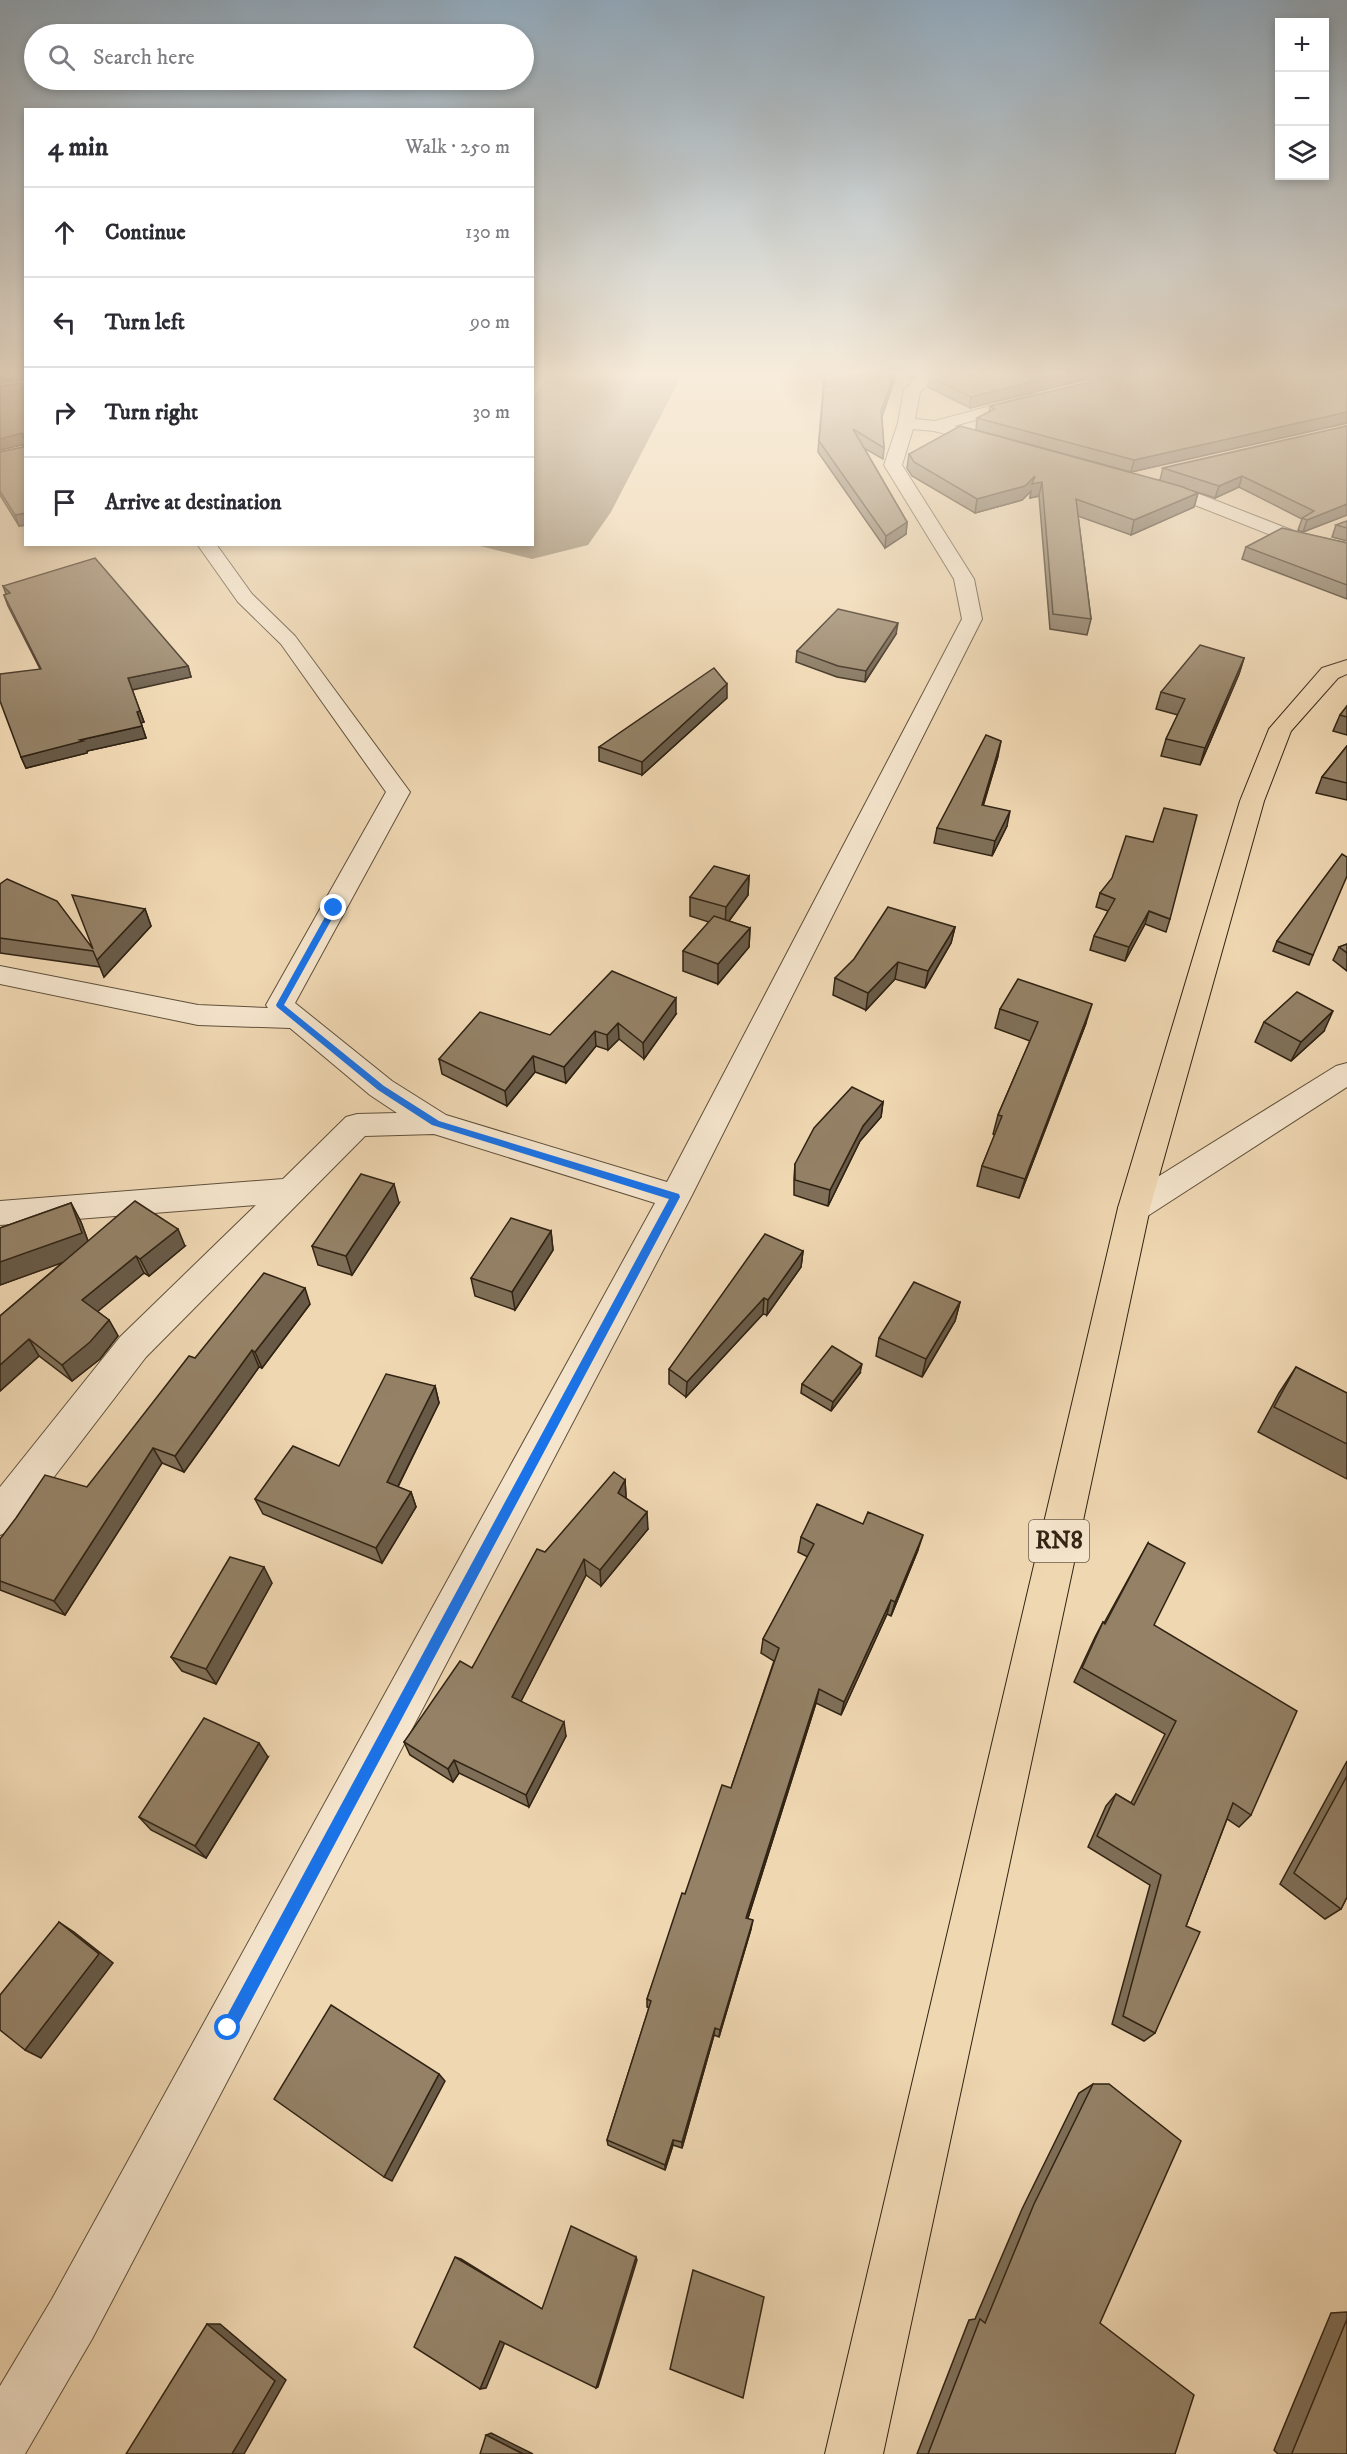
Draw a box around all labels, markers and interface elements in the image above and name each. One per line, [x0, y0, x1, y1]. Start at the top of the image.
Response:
map controls [1275, 18, 1329, 180]
button: + [1275, 18, 1329, 72]
search box [24, 24, 534, 90]
icon: search [45, 41, 78, 74]
text: Search here [93, 44, 195, 71]
button: − [1275, 72, 1329, 126]
button: layers [1275, 126, 1329, 180]
text: 4 min [48, 131, 108, 164]
text: Walk · 250 m [405, 135, 510, 160]
icon: ahead [48, 216, 81, 249]
text: Continue [105, 219, 186, 246]
text: 130 m [465, 220, 510, 245]
icon: left [48, 306, 81, 339]
text: Turn left [105, 309, 185, 336]
text: 90 m [470, 310, 510, 335]
icon: right [48, 396, 81, 429]
text: Turn right [105, 399, 198, 426]
text: 30 m [472, 400, 510, 425]
icon: arrive [48, 486, 81, 519]
text: Arrive at destination [105, 489, 282, 516]
route end [320, 894, 346, 920]
road number: RN8 [1029, 1520, 1089, 1562]
route start [214, 2014, 240, 2040]

